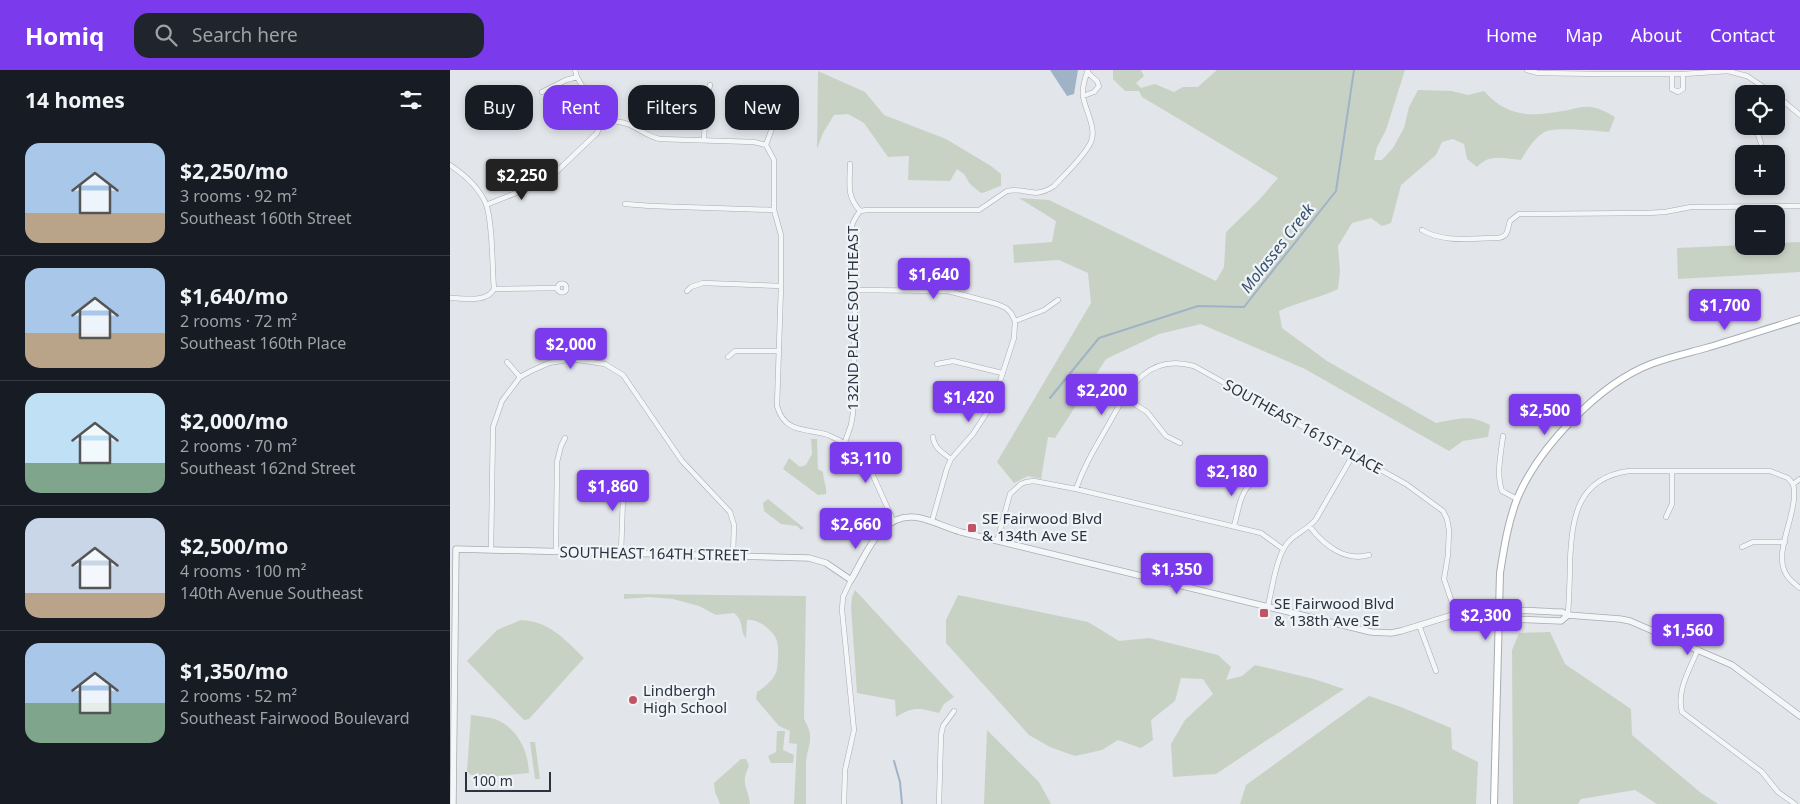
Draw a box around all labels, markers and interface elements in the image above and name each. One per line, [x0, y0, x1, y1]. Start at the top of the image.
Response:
search box [134, 13, 484, 58]
text: Homiq [25, 19, 104, 52]
icon: search [152, 21, 180, 49]
text: Search here [192, 22, 298, 48]
text: Home [1486, 23, 1537, 47]
text: Map [1565, 23, 1603, 47]
text: About [1631, 23, 1682, 47]
text: Contact [1710, 23, 1775, 47]
chip: Buy [465, 85, 533, 130]
chip: Rent [543, 85, 618, 130]
chip: Filters [628, 85, 715, 130]
chip: New [725, 85, 799, 130]
map controls [1735, 85, 1785, 255]
button: locate [1735, 85, 1785, 135]
text: 14 homes [25, 86, 125, 114]
icon: filters [397, 86, 425, 114]
button: + [1735, 145, 1785, 195]
text: $2,250/mo [180, 157, 288, 185]
pin: $2,250 [481, 158, 563, 201]
icon: home [65, 163, 125, 223]
text: $2,250 [497, 164, 547, 186]
text: 3 rooms · 92 m² [180, 185, 297, 207]
water label: Molasses Creek [1235, 198, 1320, 297]
button: − [1735, 205, 1785, 255]
text: Southeast 160th Street [180, 207, 352, 229]
street label: 132ND PLACE SOUTHEAST [842, 225, 862, 410]
pin: $1,640 [893, 258, 975, 300]
text: $1,640 [909, 263, 959, 285]
text: $1,640/mo [180, 282, 288, 310]
icon: home [65, 288, 125, 348]
pin: $1,700 [1684, 288, 1766, 331]
text: $1,700 [1700, 294, 1750, 316]
text: 2 rooms · 72 m² [180, 310, 297, 332]
pin: $2,000 [530, 328, 612, 370]
text: Southeast 160th Place [180, 332, 346, 354]
text: $2,000 [546, 333, 596, 355]
pin: $2,200 [1061, 374, 1143, 416]
street label: SOUTHEAST 161ST PLACE [1220, 374, 1387, 478]
text: $2,200 [1077, 379, 1127, 401]
pin: $1,420 [928, 380, 1010, 423]
text: $1,420 [944, 386, 994, 408]
pin: $2,500 [1504, 394, 1586, 436]
text: $2,500 [1520, 399, 1570, 421]
text: $2,000/mo [180, 407, 288, 435]
icon: home [65, 413, 125, 473]
text: 2 rooms · 70 m² [180, 435, 297, 457]
pin: $3,110 [825, 442, 907, 484]
text: $3,110 [841, 447, 891, 469]
pin: $2,180 [1191, 454, 1273, 497]
text: Southeast 162nd Street [180, 457, 356, 479]
text: $2,180 [1207, 460, 1257, 482]
pin: $1,860 [572, 470, 654, 512]
text: $1,860 [588, 475, 638, 497]
pin: $2,660 [815, 508, 897, 550]
place label: SE Fairwood Blvd & 134th Ave SE [982, 508, 1102, 545]
text: $2,660 [831, 513, 881, 535]
marker: SE Fairwood Blvd & 134th Ave SE [966, 522, 978, 534]
text: $2,500/mo [180, 532, 288, 560]
icon: home [65, 538, 125, 598]
street label: SOUTHEAST 164TH STREET [559, 541, 749, 565]
pin: $1,350 [1136, 552, 1218, 595]
text: $1,350 [1152, 558, 1202, 580]
text: 4 rooms · 100 m² [180, 560, 306, 582]
text: 140th Avenue Southeast [180, 582, 363, 604]
place label: SE Fairwood Blvd & 138th Ave SE [1274, 593, 1394, 630]
pin: $2,300 [1445, 598, 1527, 641]
text: $2,300 [1461, 604, 1511, 626]
marker: SE Fairwood Blvd & 138th Ave SE [1258, 607, 1270, 619]
pin: $1,560 [1647, 614, 1729, 656]
text: $1,560 [1663, 619, 1713, 641]
text: $1,350/mo [180, 657, 288, 685]
icon: home [65, 663, 125, 723]
place label: Lindbergh High School [643, 680, 727, 717]
text: 2 rooms · 52 m² [180, 685, 297, 707]
marker: Lindbergh High School [627, 694, 639, 706]
text: Southeast Fairwood Boulevard [180, 707, 410, 729]
scale bar [465, 769, 551, 792]
text: 100 m [472, 771, 513, 790]

